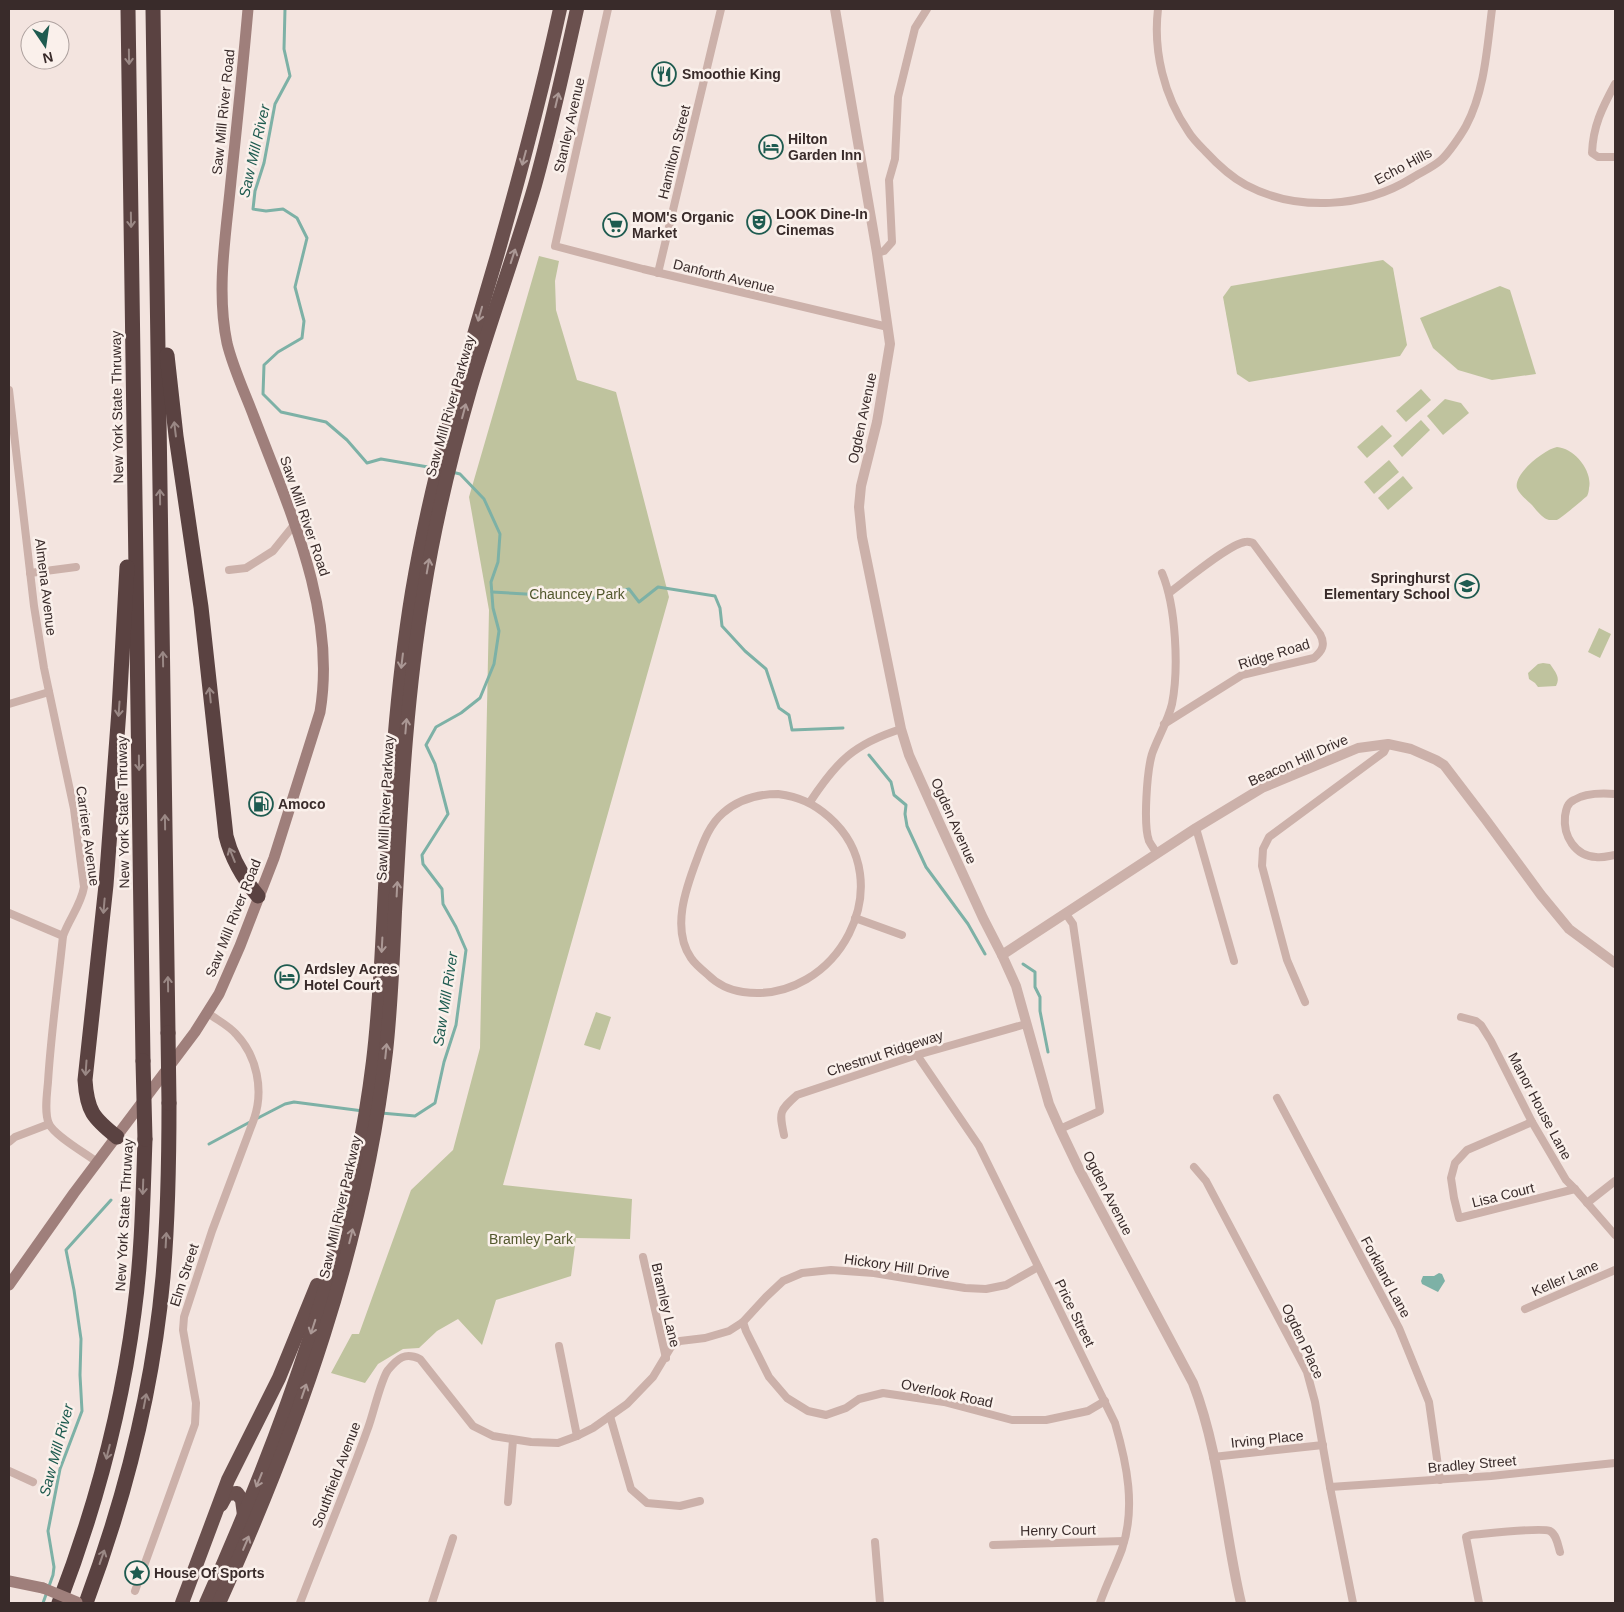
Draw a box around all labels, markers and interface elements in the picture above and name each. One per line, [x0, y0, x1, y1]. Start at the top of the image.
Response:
north arrow [20, 20, 70, 70]
street label: Saw Mill River Road [208, 48, 238, 176]
text: N [41, 49, 55, 67]
one-way arrow [124, 49, 134, 65]
restaurant icon: Smoothie King [651, 61, 677, 87]
place label: Smoothie King [682, 66, 781, 82]
street label: Stanley Avenue [550, 76, 588, 174]
one-way arrow [553, 92, 562, 108]
water label: Saw Mill River [235, 102, 273, 199]
street label: Hamilton Street [655, 103, 693, 201]
place label: Hilton Garden Inn [788, 131, 862, 163]
hotel icon: Hilton Garden Inn [758, 134, 784, 160]
street label: Echo Hills [1372, 144, 1434, 188]
one-way arrow [519, 150, 528, 166]
place label: LOOK Dine-In Cinemas [776, 206, 868, 238]
place label: MOM's Organic Market [632, 209, 734, 241]
theatre icon: LOOK Dine-In Cinemas [746, 209, 772, 235]
one-way arrow [126, 212, 136, 228]
supermarket icon: MOM's Organic Market [602, 212, 628, 238]
one-way arrow [509, 249, 518, 265]
street label: Danforth Avenue [672, 256, 777, 296]
one-way arrow [474, 306, 484, 322]
street label: New York State Thruway [108, 330, 126, 484]
street label: Saw Mill River Parkway [422, 334, 478, 478]
street label: Ogden Avenue [845, 371, 879, 465]
one-way arrow [460, 404, 469, 420]
one-way arrow [170, 422, 180, 438]
street label: Saw Mill River Road [277, 454, 333, 578]
one-way arrow [155, 489, 165, 506]
street label: Almena Avenue [32, 537, 60, 637]
one-way arrow [424, 558, 434, 574]
place label: Springhurst Elementary School [1324, 570, 1450, 602]
school or university icon: Springhurst Elementary School [1454, 573, 1480, 599]
park label: Chauncey Park [529, 586, 626, 602]
street label: Ridge Road [1236, 636, 1312, 672]
one-way arrow [158, 652, 168, 668]
one-way arrow [397, 653, 407, 669]
one-way arrow [205, 687, 215, 703]
one-way arrow [114, 701, 124, 717]
one-way arrow [402, 719, 411, 735]
street label: Beacon Hill Drive [1246, 731, 1350, 789]
street label: New York State Thruway [114, 735, 132, 889]
street label: Saw Mill River Parkway [373, 735, 397, 881]
one-way arrow [134, 754, 144, 770]
street label: Ogden Avenue [928, 776, 980, 867]
street label: Carriere Avenue [73, 785, 103, 887]
fuel station icon: Amoco [248, 791, 274, 817]
place label: Amoco [278, 796, 325, 812]
one-way arrow [160, 814, 170, 830]
one-way arrow [227, 848, 236, 863]
street label: Saw Mill River Road [202, 857, 264, 979]
one-way arrow [392, 881, 401, 897]
one-way arrow [99, 898, 109, 914]
one-way arrow [378, 937, 387, 953]
water label: Saw Mill River [429, 950, 461, 1047]
place label: Ardsley Acres Hotel Court [304, 961, 398, 993]
hotel icon: Ardsley Acres Hotel Court [274, 964, 300, 990]
one-way arrow [163, 977, 172, 993]
street label: Chestnut Ridgeway [825, 1027, 945, 1079]
one-way arrow [381, 1043, 391, 1059]
street label: Manor House Lane [1505, 1050, 1575, 1163]
one-way arrow [82, 1060, 91, 1076]
street label: Saw Mill River Parkway [316, 1134, 364, 1280]
street label: New York State Thruway [112, 1138, 136, 1292]
street label: Ogden Avenue [1080, 1148, 1136, 1238]
one-way arrow [139, 1179, 148, 1195]
street label: Lisa Court [1470, 1179, 1536, 1210]
one-way arrow [347, 1228, 356, 1244]
park label: Bramley Park [489, 1231, 574, 1247]
one-way arrow [161, 1232, 171, 1248]
street label: Forkland Lane [1358, 1234, 1414, 1320]
street label: Elm Street [166, 1241, 202, 1309]
street label: Hickory Hill Drive [843, 1251, 951, 1281]
street label: Keller Lane [1529, 1257, 1601, 1299]
street label: Bramley Lane [648, 1261, 684, 1349]
street label: Price Street [1052, 1277, 1098, 1349]
street label: Ogden Place [1279, 1301, 1327, 1381]
one-way arrow [308, 1319, 317, 1334]
street label: Overlook Road [900, 1375, 994, 1411]
one-way arrow [300, 1384, 310, 1400]
one-way arrow [140, 1393, 150, 1409]
water label: Saw Mill River [35, 1401, 77, 1498]
street label: Southfield Avenue [308, 1419, 364, 1530]
street label: Irving Place [1230, 1427, 1304, 1451]
one-way arrow [102, 1443, 112, 1459]
street label: Bradley Street [1427, 1452, 1517, 1476]
one-way arrow [254, 1472, 263, 1487]
street label: Henry Court [1020, 1521, 1096, 1539]
one-way arrow [241, 1536, 251, 1551]
one-way arrow [98, 1550, 108, 1566]
place icon: House Of Sports [124, 1560, 150, 1586]
place label: House Of Sports [154, 1565, 265, 1581]

